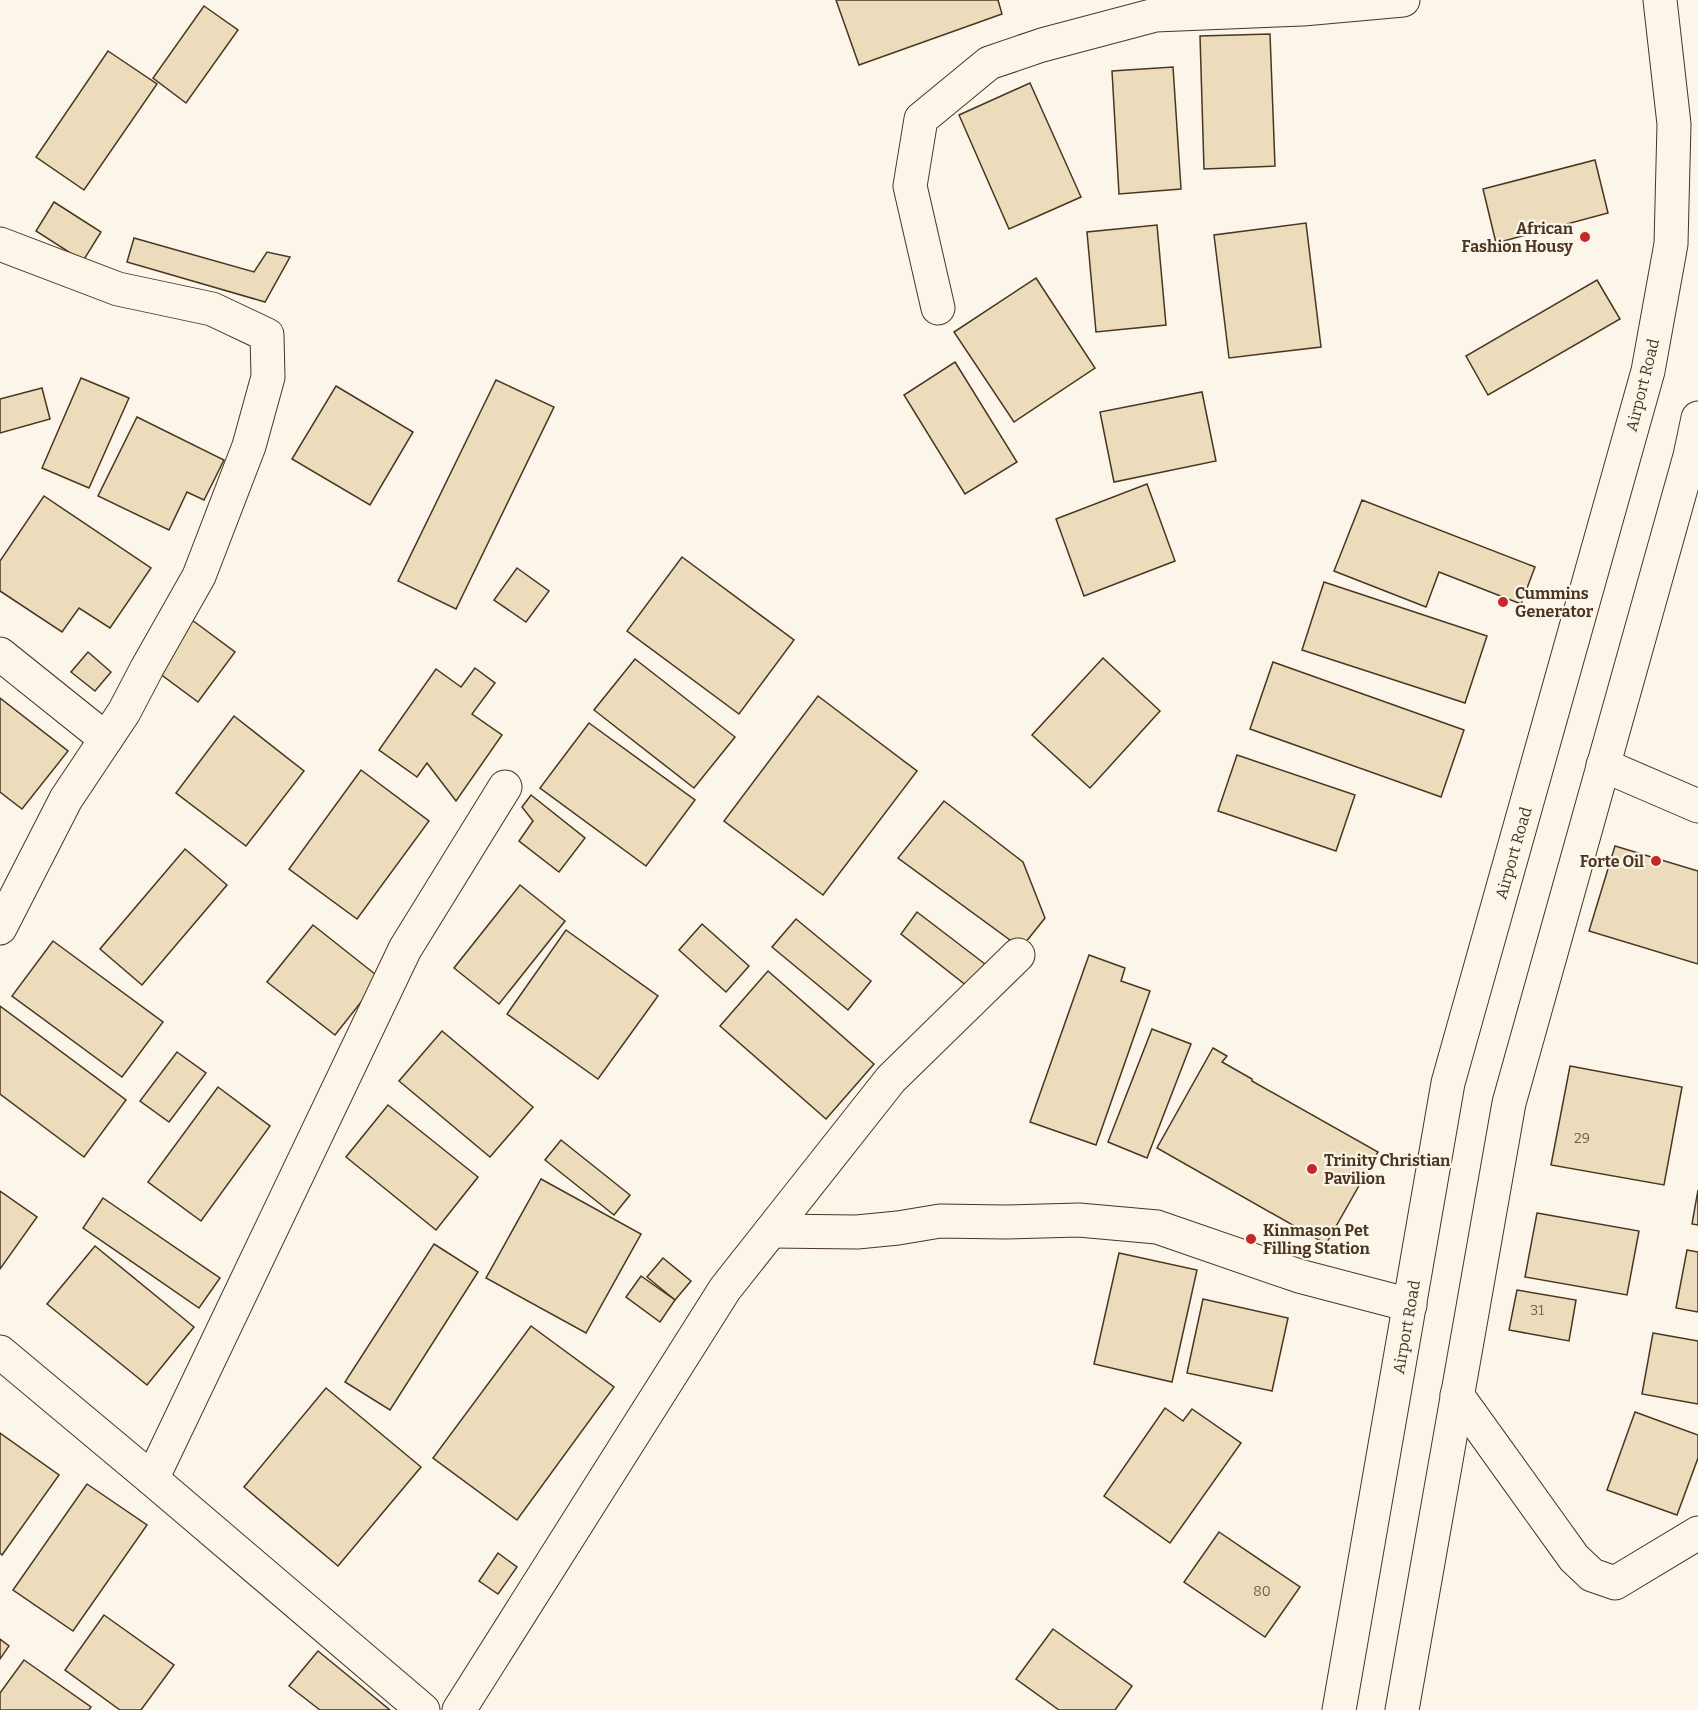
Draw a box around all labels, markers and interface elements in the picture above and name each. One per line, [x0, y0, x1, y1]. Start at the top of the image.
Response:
place label: African Fashion Housy [1462, 219, 1574, 256]
marker: African Fashion Housy [1578, 230, 1592, 244]
street label: Airport Road [1622, 336, 1663, 434]
place label: Cummins Generator [1515, 584, 1594, 621]
marker: Cummins Generator [1496, 595, 1510, 609]
street label: Airport Road [1491, 804, 1536, 901]
place label: Forte Oil [1580, 852, 1644, 871]
marker: Forte Oil [1649, 854, 1663, 868]
house number: 29 [1574, 1130, 1590, 1147]
place label: Trinity Christian Pavilion [1324, 1151, 1451, 1188]
marker: Trinity Christian Pavilion [1305, 1162, 1319, 1176]
place label: Kinmason Pet Filling Station [1263, 1221, 1371, 1258]
marker: Kinmason Pet Filling Station [1244, 1232, 1258, 1246]
street label: Airport Road [1389, 1278, 1424, 1376]
house number: 31 [1530, 1302, 1544, 1319]
house number: 80 [1253, 1583, 1271, 1600]

